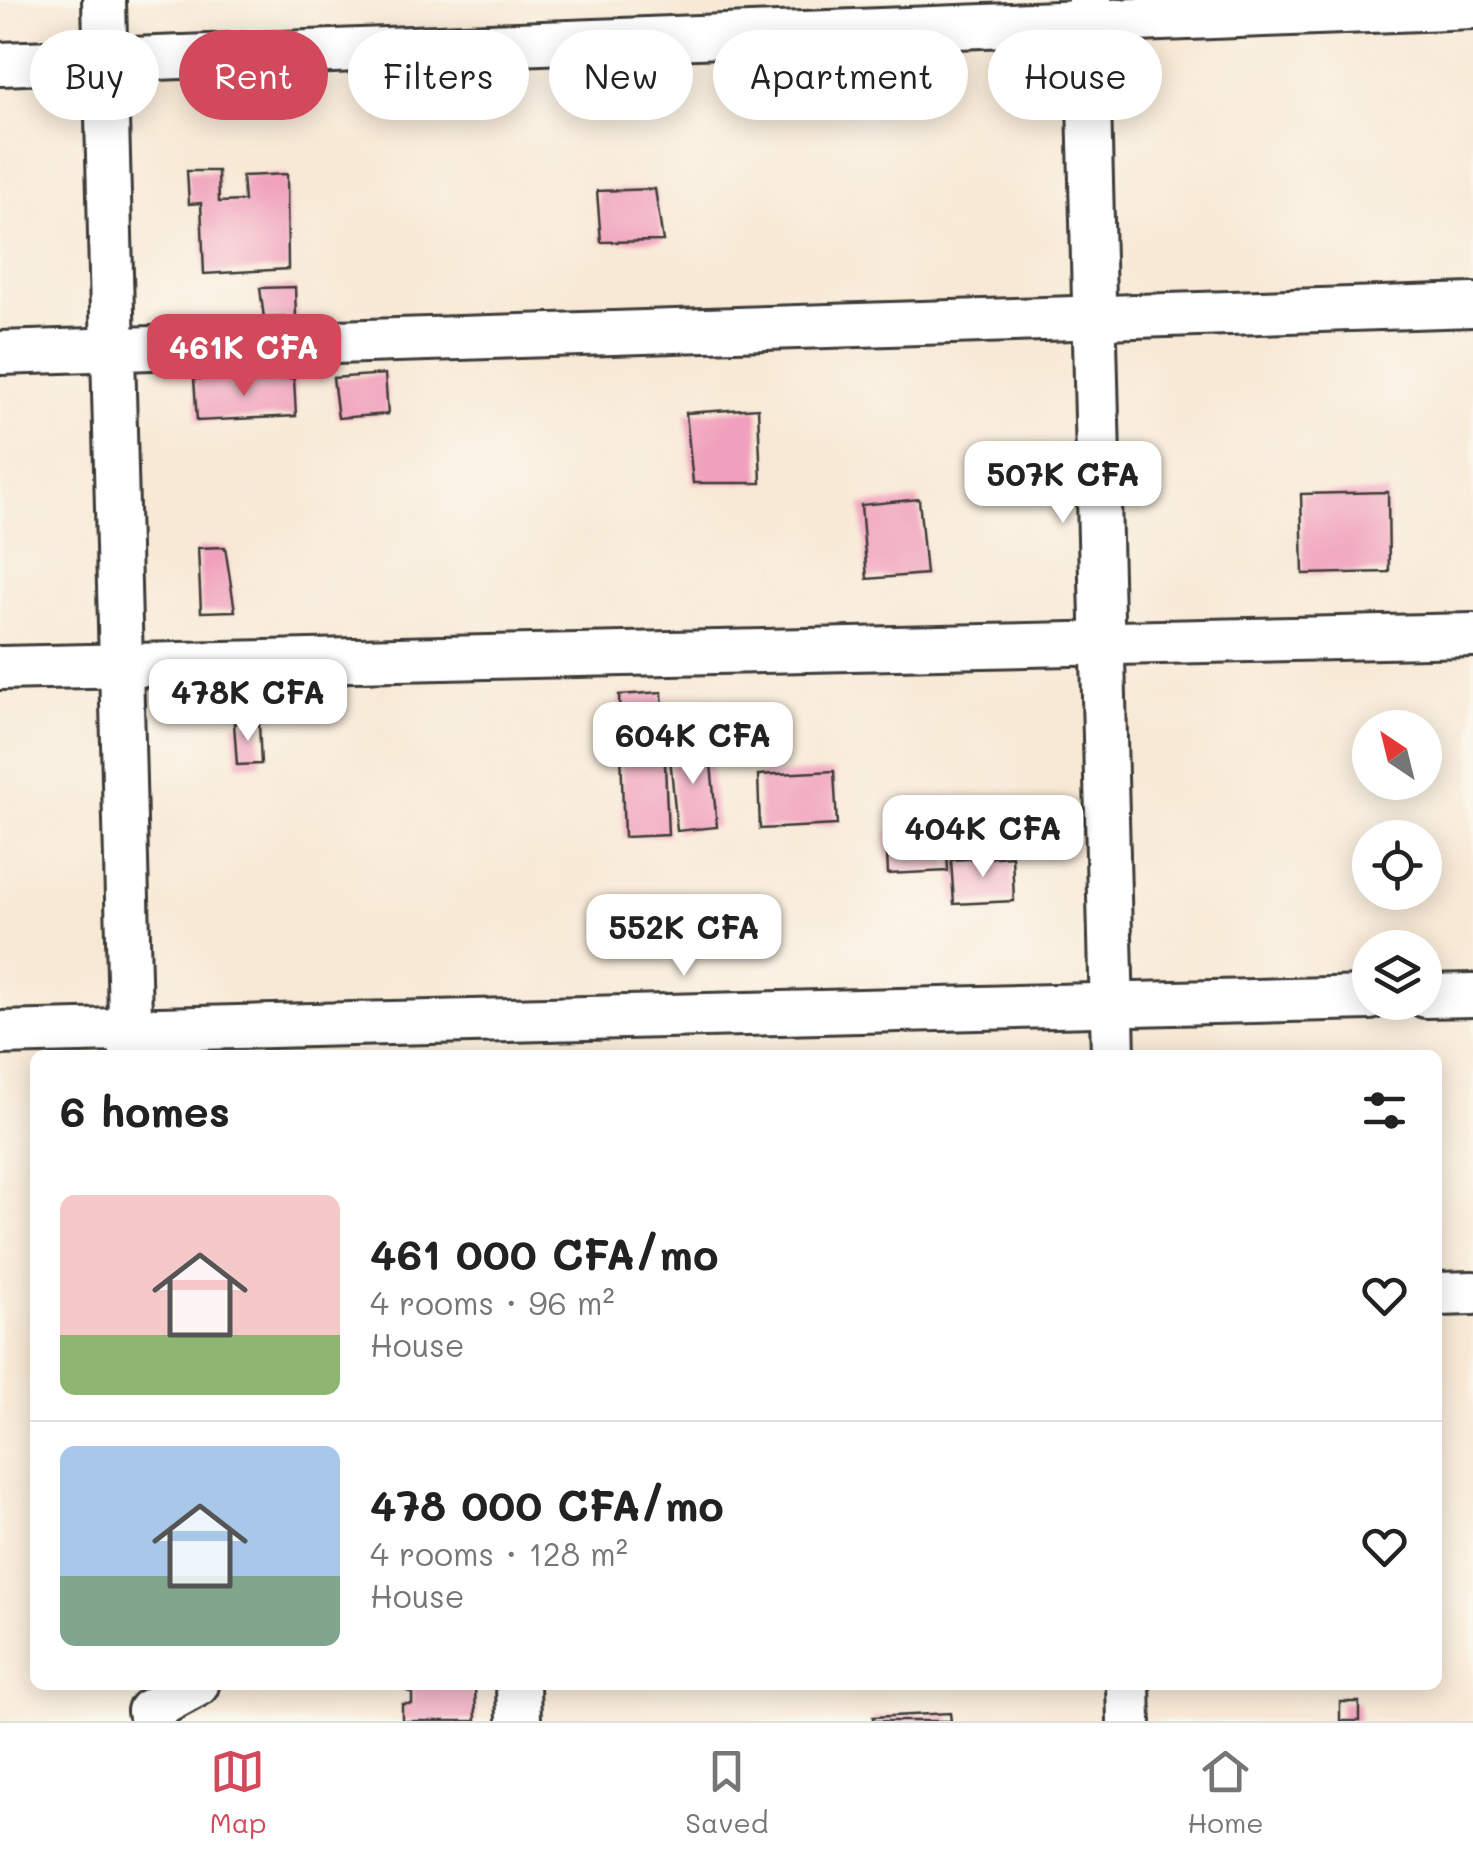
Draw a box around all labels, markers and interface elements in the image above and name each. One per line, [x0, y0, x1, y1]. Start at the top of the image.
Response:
chip: Buy [30, 30, 159, 120]
chip: Rent [179, 30, 328, 120]
chip: Filters [348, 30, 529, 120]
chip: New [549, 30, 693, 120]
chip: Apartment [713, 30, 968, 120]
chip: House [988, 30, 1162, 120]
pin: 461K CFA [141, 314, 347, 399]
text: 461K CFA [169, 325, 319, 367]
pin: 507K CFA [960, 441, 1166, 526]
text: 507K CFA [986, 452, 1140, 494]
pin: 478K CFA [145, 659, 351, 744]
text: 478K CFA [171, 670, 325, 712]
pin: 604K CFA [590, 702, 796, 787]
north arrow [1352, 710, 1442, 800]
map controls [1352, 710, 1442, 1020]
text: 604K CFA [615, 713, 771, 755]
pin: 404K CFA [880, 795, 1086, 880]
text: 404K CFA [904, 806, 1062, 848]
button: locate [1352, 820, 1442, 910]
pin: 552K CFA [581, 894, 787, 979]
text: 552K CFA [608, 905, 760, 947]
button: layers [1352, 930, 1442, 1020]
text: 6 homes [60, 1083, 230, 1138]
icon: filters [1357, 1083, 1412, 1138]
text: 461 000 CFA/mo [370, 1226, 718, 1281]
icon: home [140, 1235, 260, 1355]
icon: heart [1357, 1268, 1412, 1323]
text: 4 rooms · 96 m² [370, 1281, 615, 1323]
text: House [370, 1323, 465, 1365]
text: 478 000 CFA/mo [370, 1477, 724, 1532]
icon: home [140, 1486, 260, 1606]
icon: heart [1357, 1519, 1412, 1574]
text: 4 rooms · 128 m² [370, 1532, 628, 1574]
text: House [370, 1574, 465, 1616]
tab: Map [209, 1744, 266, 1840]
tab: Saved [685, 1744, 768, 1840]
tab: Home [1187, 1744, 1264, 1840]

